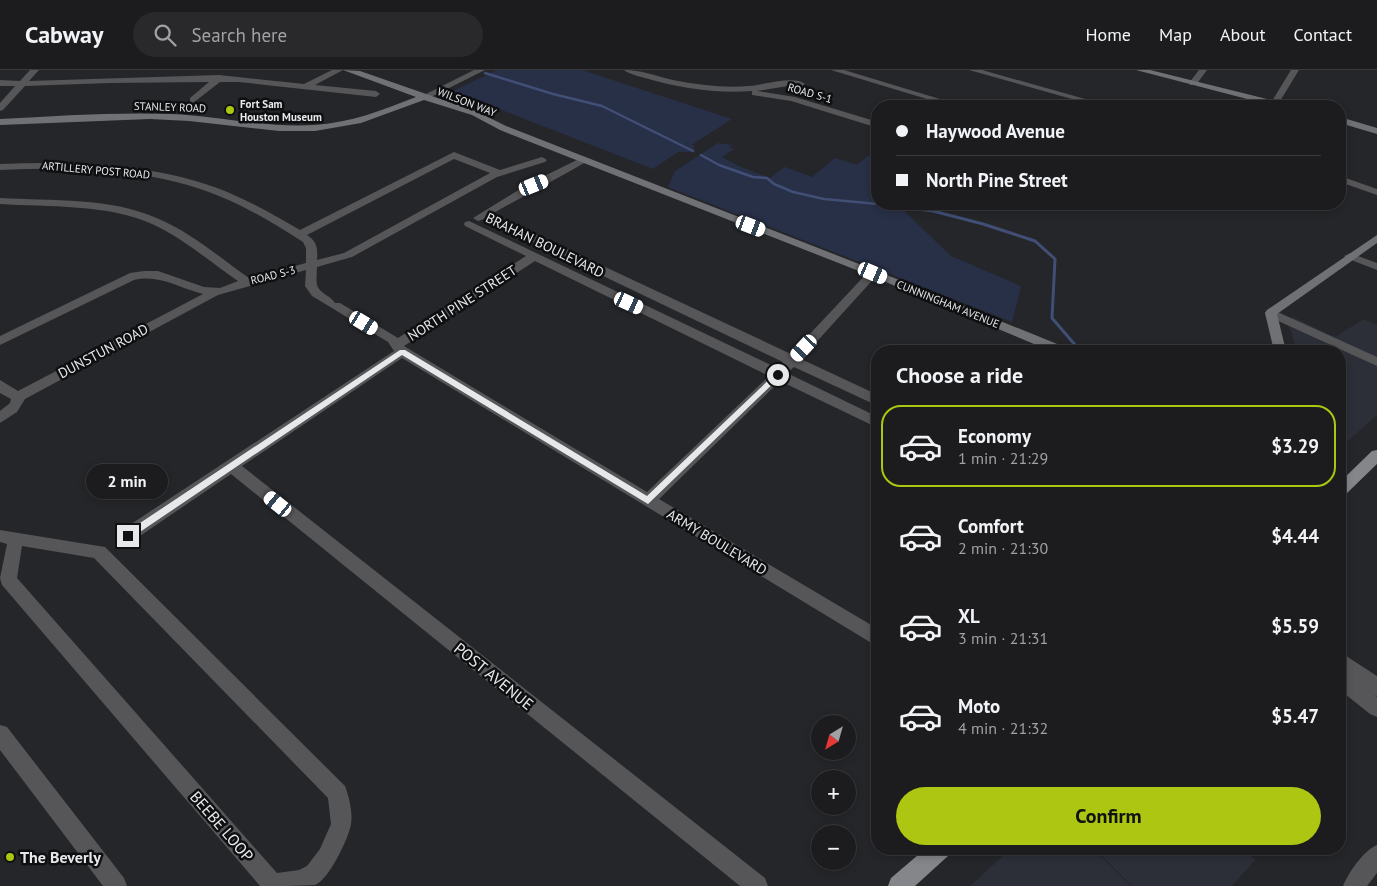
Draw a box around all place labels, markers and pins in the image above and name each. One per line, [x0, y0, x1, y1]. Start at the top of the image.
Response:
place label: Fort Sam Houston Museum [240, 97, 322, 124]
marker: Fort Sam Houston Museum [224, 104, 236, 116]
place label: The Beverly [20, 847, 101, 867]
marker: The Beverly [4, 851, 16, 863]

